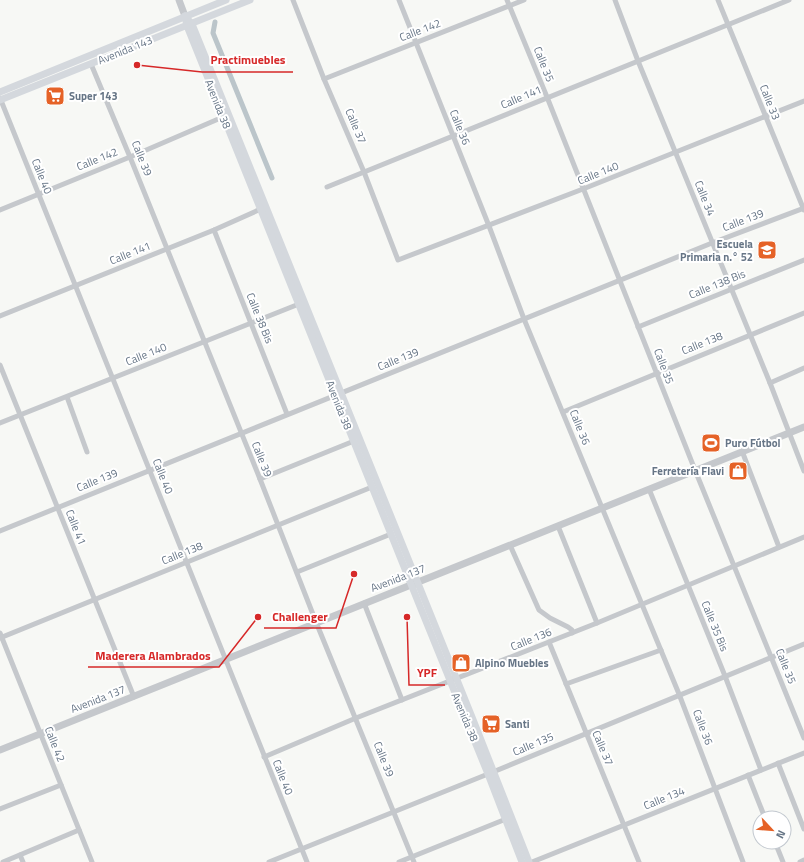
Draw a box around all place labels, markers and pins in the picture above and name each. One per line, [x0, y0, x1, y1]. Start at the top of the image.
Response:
callout: Practimuebles [202, 48, 293, 72]
supermarket icon: Super 143 [44, 85, 66, 107]
place label: Super 143 [69, 88, 118, 104]
place label: Escuela Primaria n.° 52 [680, 236, 753, 265]
school or university icon: Escuela Primaria n.° 52 [756, 239, 778, 261]
sports icon: Puro Fútbol [700, 432, 722, 454]
place label: Puro Fútbol [725, 435, 781, 451]
shop icon: Ferretería Flavi [727, 460, 749, 482]
place label: Ferretería Flavi [652, 463, 724, 479]
callout: Challenger [264, 604, 336, 628]
callout: Maderera Alambrados [88, 643, 219, 667]
shop icon: Alpino Muebles [450, 652, 472, 674]
place label: Alpino Muebles [475, 655, 549, 671]
callout: YPF [409, 661, 445, 685]
supermarket icon: Santi [480, 713, 502, 735]
place label: Santi [505, 716, 530, 732]

